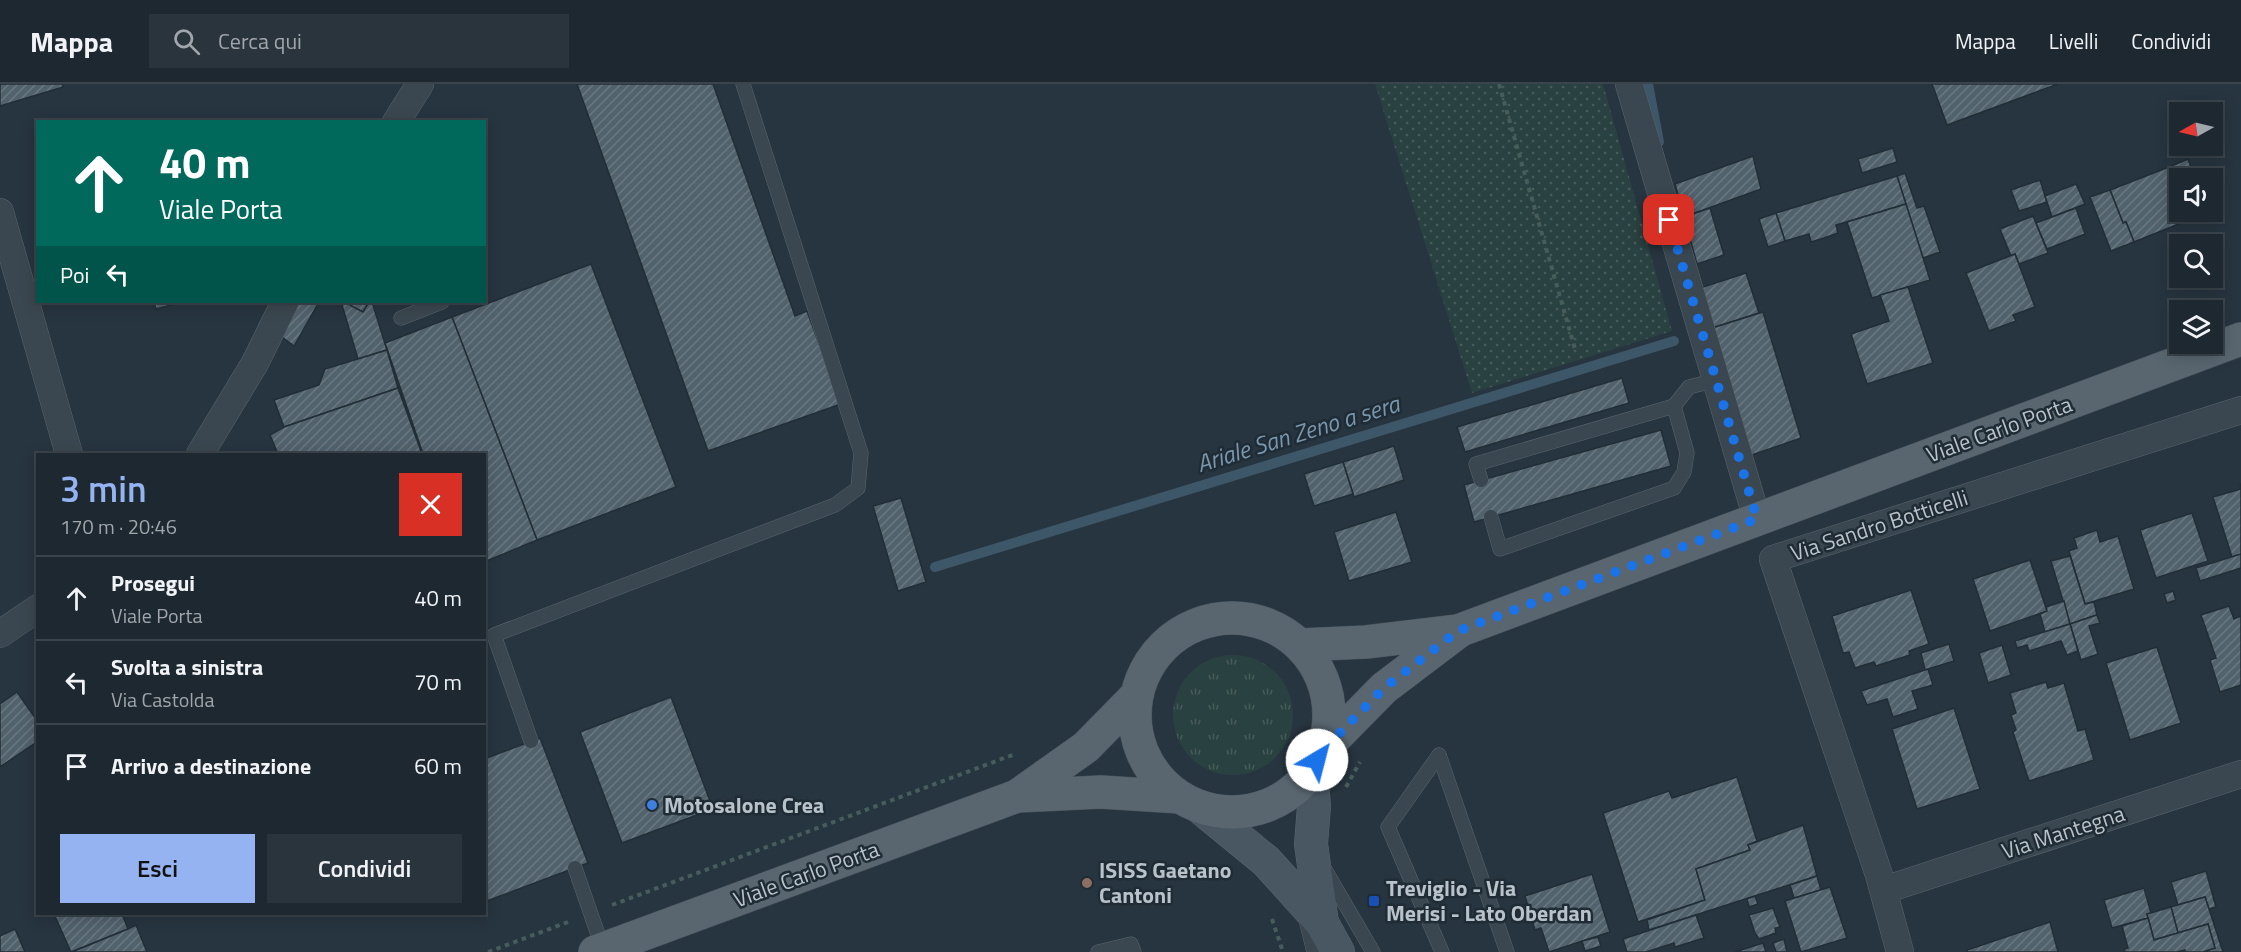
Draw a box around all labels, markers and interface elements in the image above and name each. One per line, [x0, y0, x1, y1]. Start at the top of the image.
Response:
search box [149, 14, 569, 68]
text: Mappa [30, 20, 113, 63]
text: Cerca qui [218, 24, 302, 58]
icon: search [170, 25, 203, 58]
text: Mappa [1955, 25, 2016, 57]
text: Livelli [2049, 25, 2098, 57]
text: Condividi [2131, 25, 2211, 57]
north arrow [2169, 102, 2223, 156]
map controls [2169, 102, 2223, 354]
text: 40 m [159, 130, 251, 194]
icon: ahead [60, 144, 138, 222]
button: sound [2169, 168, 2223, 222]
text: Viale Porta [159, 188, 282, 229]
pin [1643, 194, 1694, 245]
icon: arrive [1652, 203, 1685, 236]
button: search [2169, 234, 2223, 288]
text: Poi [60, 258, 89, 292]
icon: left [101, 258, 134, 291]
button: layers [2169, 300, 2223, 354]
water label: Ariale San Zeno a sera [1192, 385, 1405, 481]
street label: Viale Carlo Porta [1921, 387, 2077, 471]
text: 3 min [60, 461, 147, 516]
button: close [399, 473, 462, 536]
street label: Via Sandro Botticelli [1786, 480, 1972, 570]
text: 170 m · 20:46 [60, 511, 177, 542]
text: Prosegui [111, 566, 195, 600]
text: 40 m [414, 581, 462, 615]
icon: ahead [60, 582, 93, 615]
text: Viale Porta [111, 600, 202, 631]
text: Svolta a sinistra [111, 650, 263, 684]
text: 70 m [414, 665, 462, 699]
icon: left [60, 666, 93, 699]
text: Via Castolda [111, 684, 214, 715]
position arrow [1285, 728, 1349, 792]
text: Arrivo a destinazione [111, 749, 311, 783]
text: 60 m [414, 749, 462, 783]
icon: arrive [60, 750, 93, 783]
place label: Motosalone Crea [664, 788, 824, 822]
street label: Via Mantegna [1997, 796, 2129, 868]
marker: Motosalone Crea [645, 798, 659, 812]
street label: Viale Carlo Porta [728, 832, 884, 916]
button: Esci [60, 834, 255, 903]
button: Condividi [267, 834, 462, 903]
place label: ISISS Gaetano Cantoni [1099, 853, 1231, 912]
place label: Treviglio - Via Merisi - Lato Oberdan [1386, 871, 1592, 930]
marker: ISISS Gaetano Cantoni [1080, 876, 1094, 890]
marker: Treviglio - Via Merisi - Lato Oberdan [1367, 894, 1381, 908]

